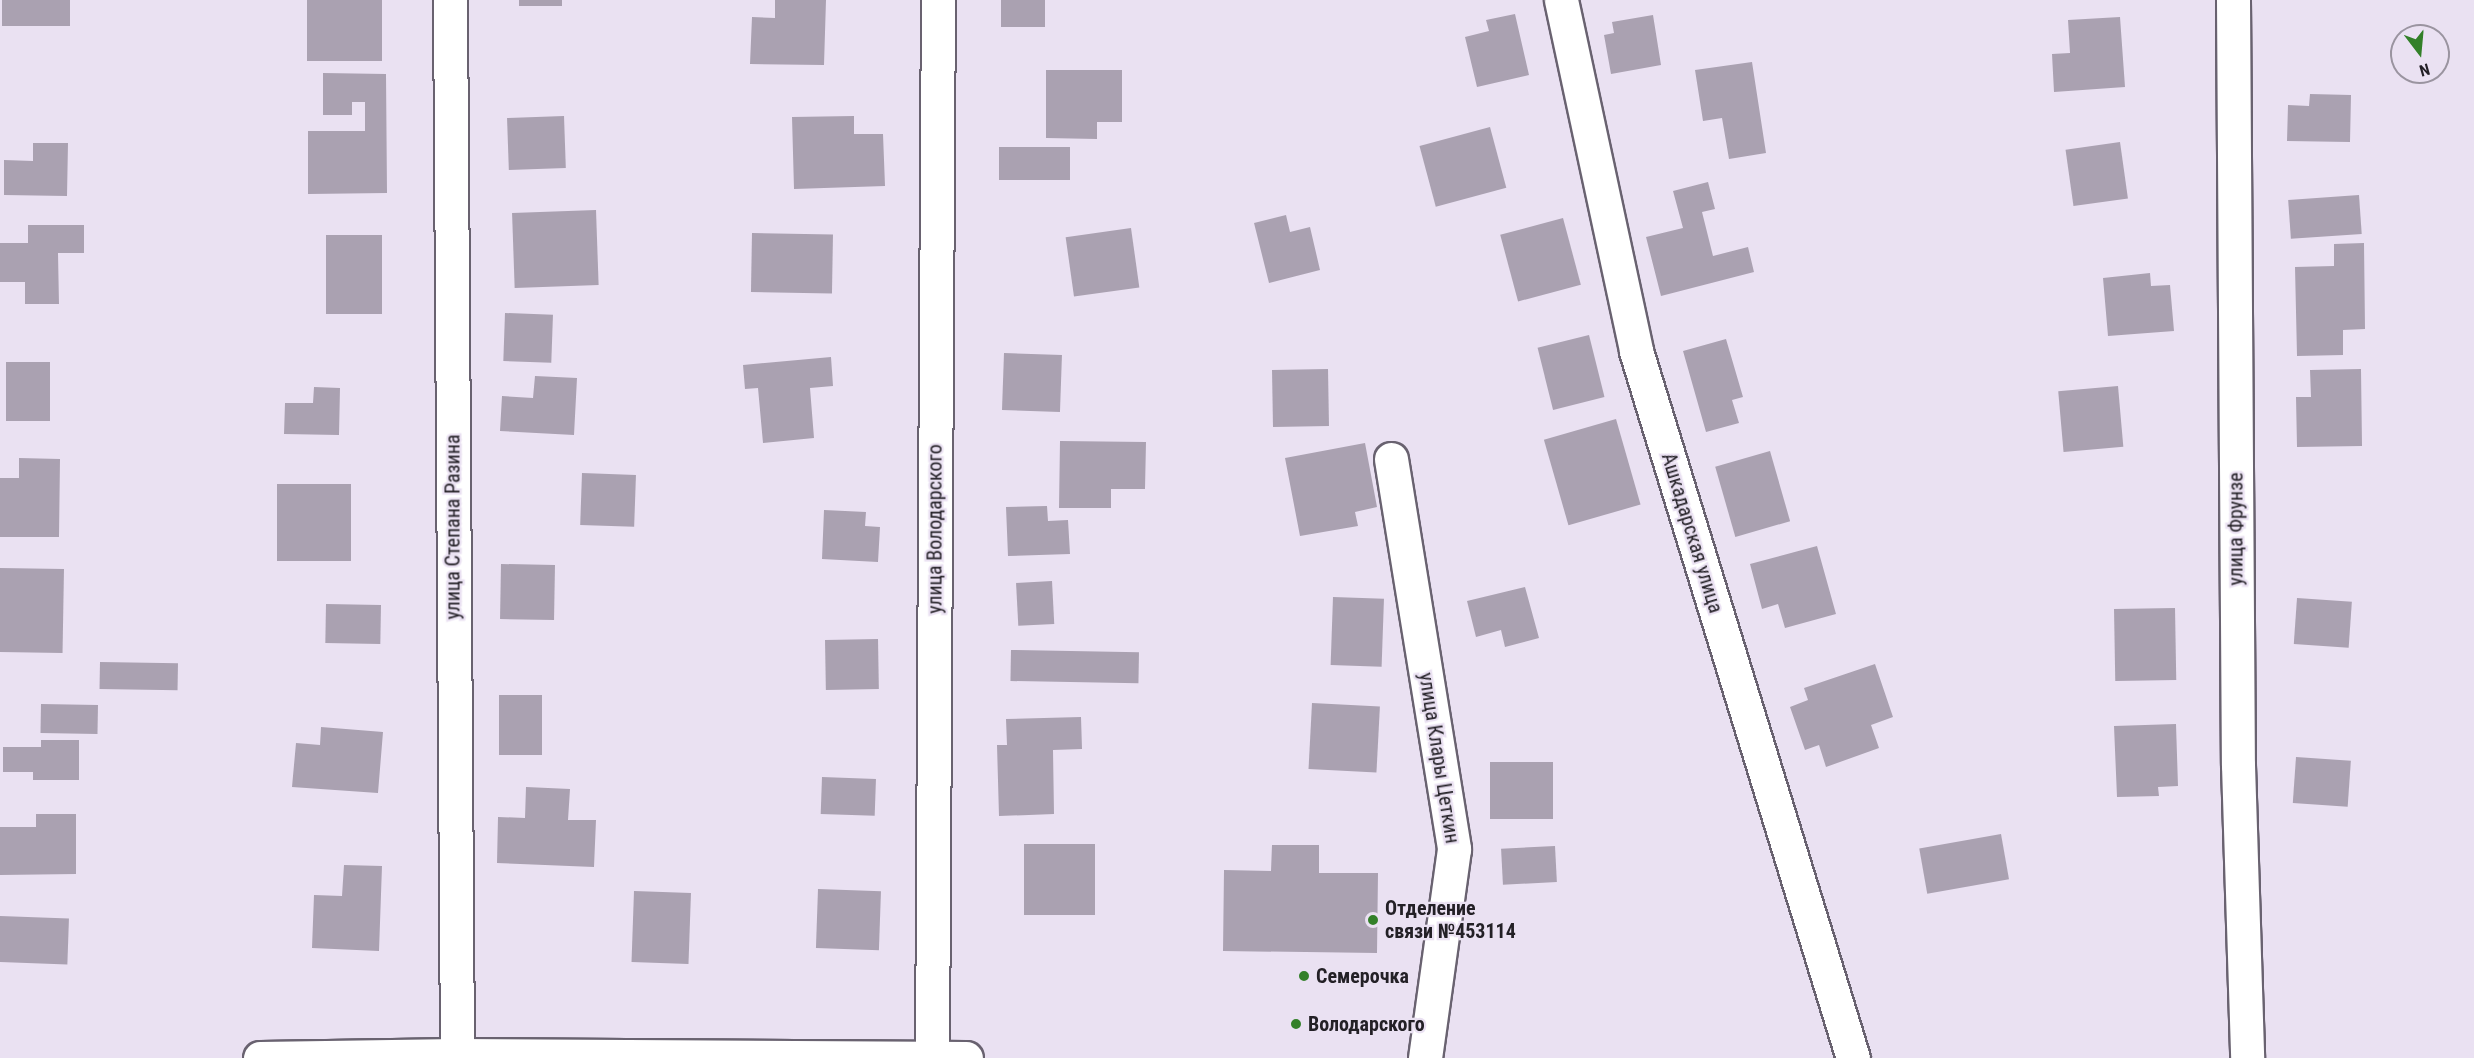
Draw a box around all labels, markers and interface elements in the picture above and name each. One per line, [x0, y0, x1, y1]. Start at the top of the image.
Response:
north arrow [2390, 24, 2450, 84]
text: N [2417, 59, 2432, 80]
street label: улица Степана Разина [441, 435, 465, 619]
street label: улица Володарского [923, 444, 947, 614]
street label: Ашкадарская улица [1656, 450, 1728, 616]
street label: улица Фрунзе [2224, 472, 2248, 586]
street label: улица Клары Цеткин [1414, 671, 1464, 845]
place label: Отделение связи №453114 [1385, 897, 1516, 944]
marker: Отделение связи №453114 [1366, 913, 1380, 927]
place label: Семерочка [1316, 964, 1409, 988]
marker: Семерочка [1297, 969, 1311, 983]
place label: Володарского [1308, 1012, 1425, 1036]
marker: Володарского [1289, 1017, 1303, 1031]

